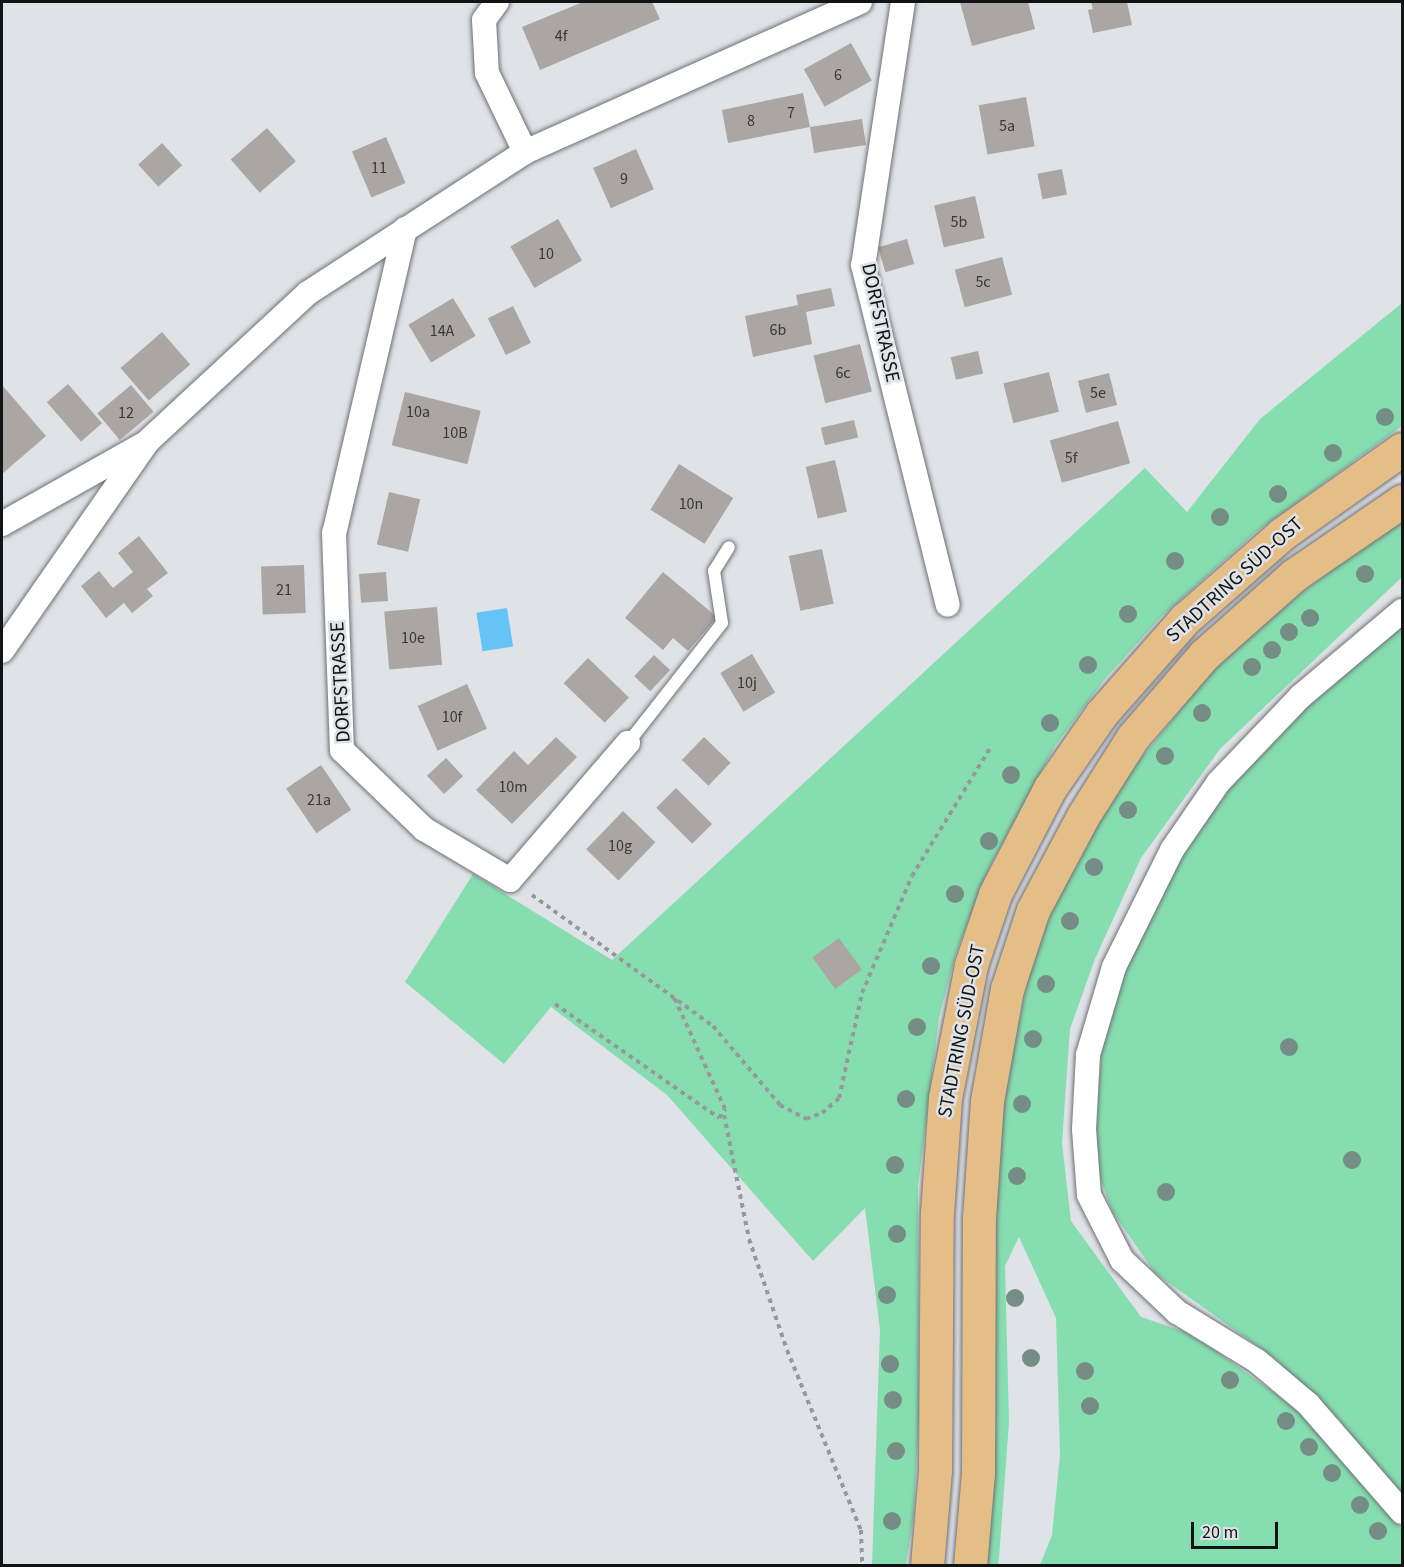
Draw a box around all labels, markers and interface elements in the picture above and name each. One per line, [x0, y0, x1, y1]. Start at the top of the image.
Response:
house number: 4f [555, 26, 567, 46]
house number: 6 [834, 65, 842, 85]
house number: 7 [787, 103, 795, 123]
house number: 8 [747, 111, 755, 131]
house number: 5a [999, 116, 1015, 136]
house number: 11 [371, 158, 387, 178]
house number: 9 [620, 169, 628, 189]
house number: 5b [951, 212, 967, 232]
house number: 10 [538, 244, 554, 264]
street label: DORFSTRASSE [856, 261, 904, 385]
house number: 5c [975, 272, 991, 292]
house number: 6b [770, 320, 786, 340]
house number: 14A [430, 321, 454, 341]
house number: 6c [835, 363, 851, 383]
house number: 5e [1090, 383, 1106, 403]
house number: 10a [406, 402, 430, 422]
house number: 12 [118, 403, 134, 423]
house number: 10B [442, 423, 468, 443]
house number: 5f [1065, 448, 1077, 468]
house number: 10n [679, 494, 703, 514]
street label: STADTRING SÜD-OST [1162, 512, 1308, 648]
house number: 21 [276, 580, 292, 600]
street label: DORFSTRASSE [326, 621, 356, 743]
house number: 10e [401, 628, 425, 648]
house number: 10j [737, 673, 757, 693]
house number: 10f [442, 707, 462, 727]
house number: 10m [498, 777, 528, 797]
house number: 21a [307, 790, 331, 810]
house number: 10g [608, 836, 632, 856]
street label: STADTRING SÜD-OST [933, 942, 991, 1120]
scale bar [1194, 1510, 1281, 1548]
text: 20 m [1202, 1520, 1238, 1545]

